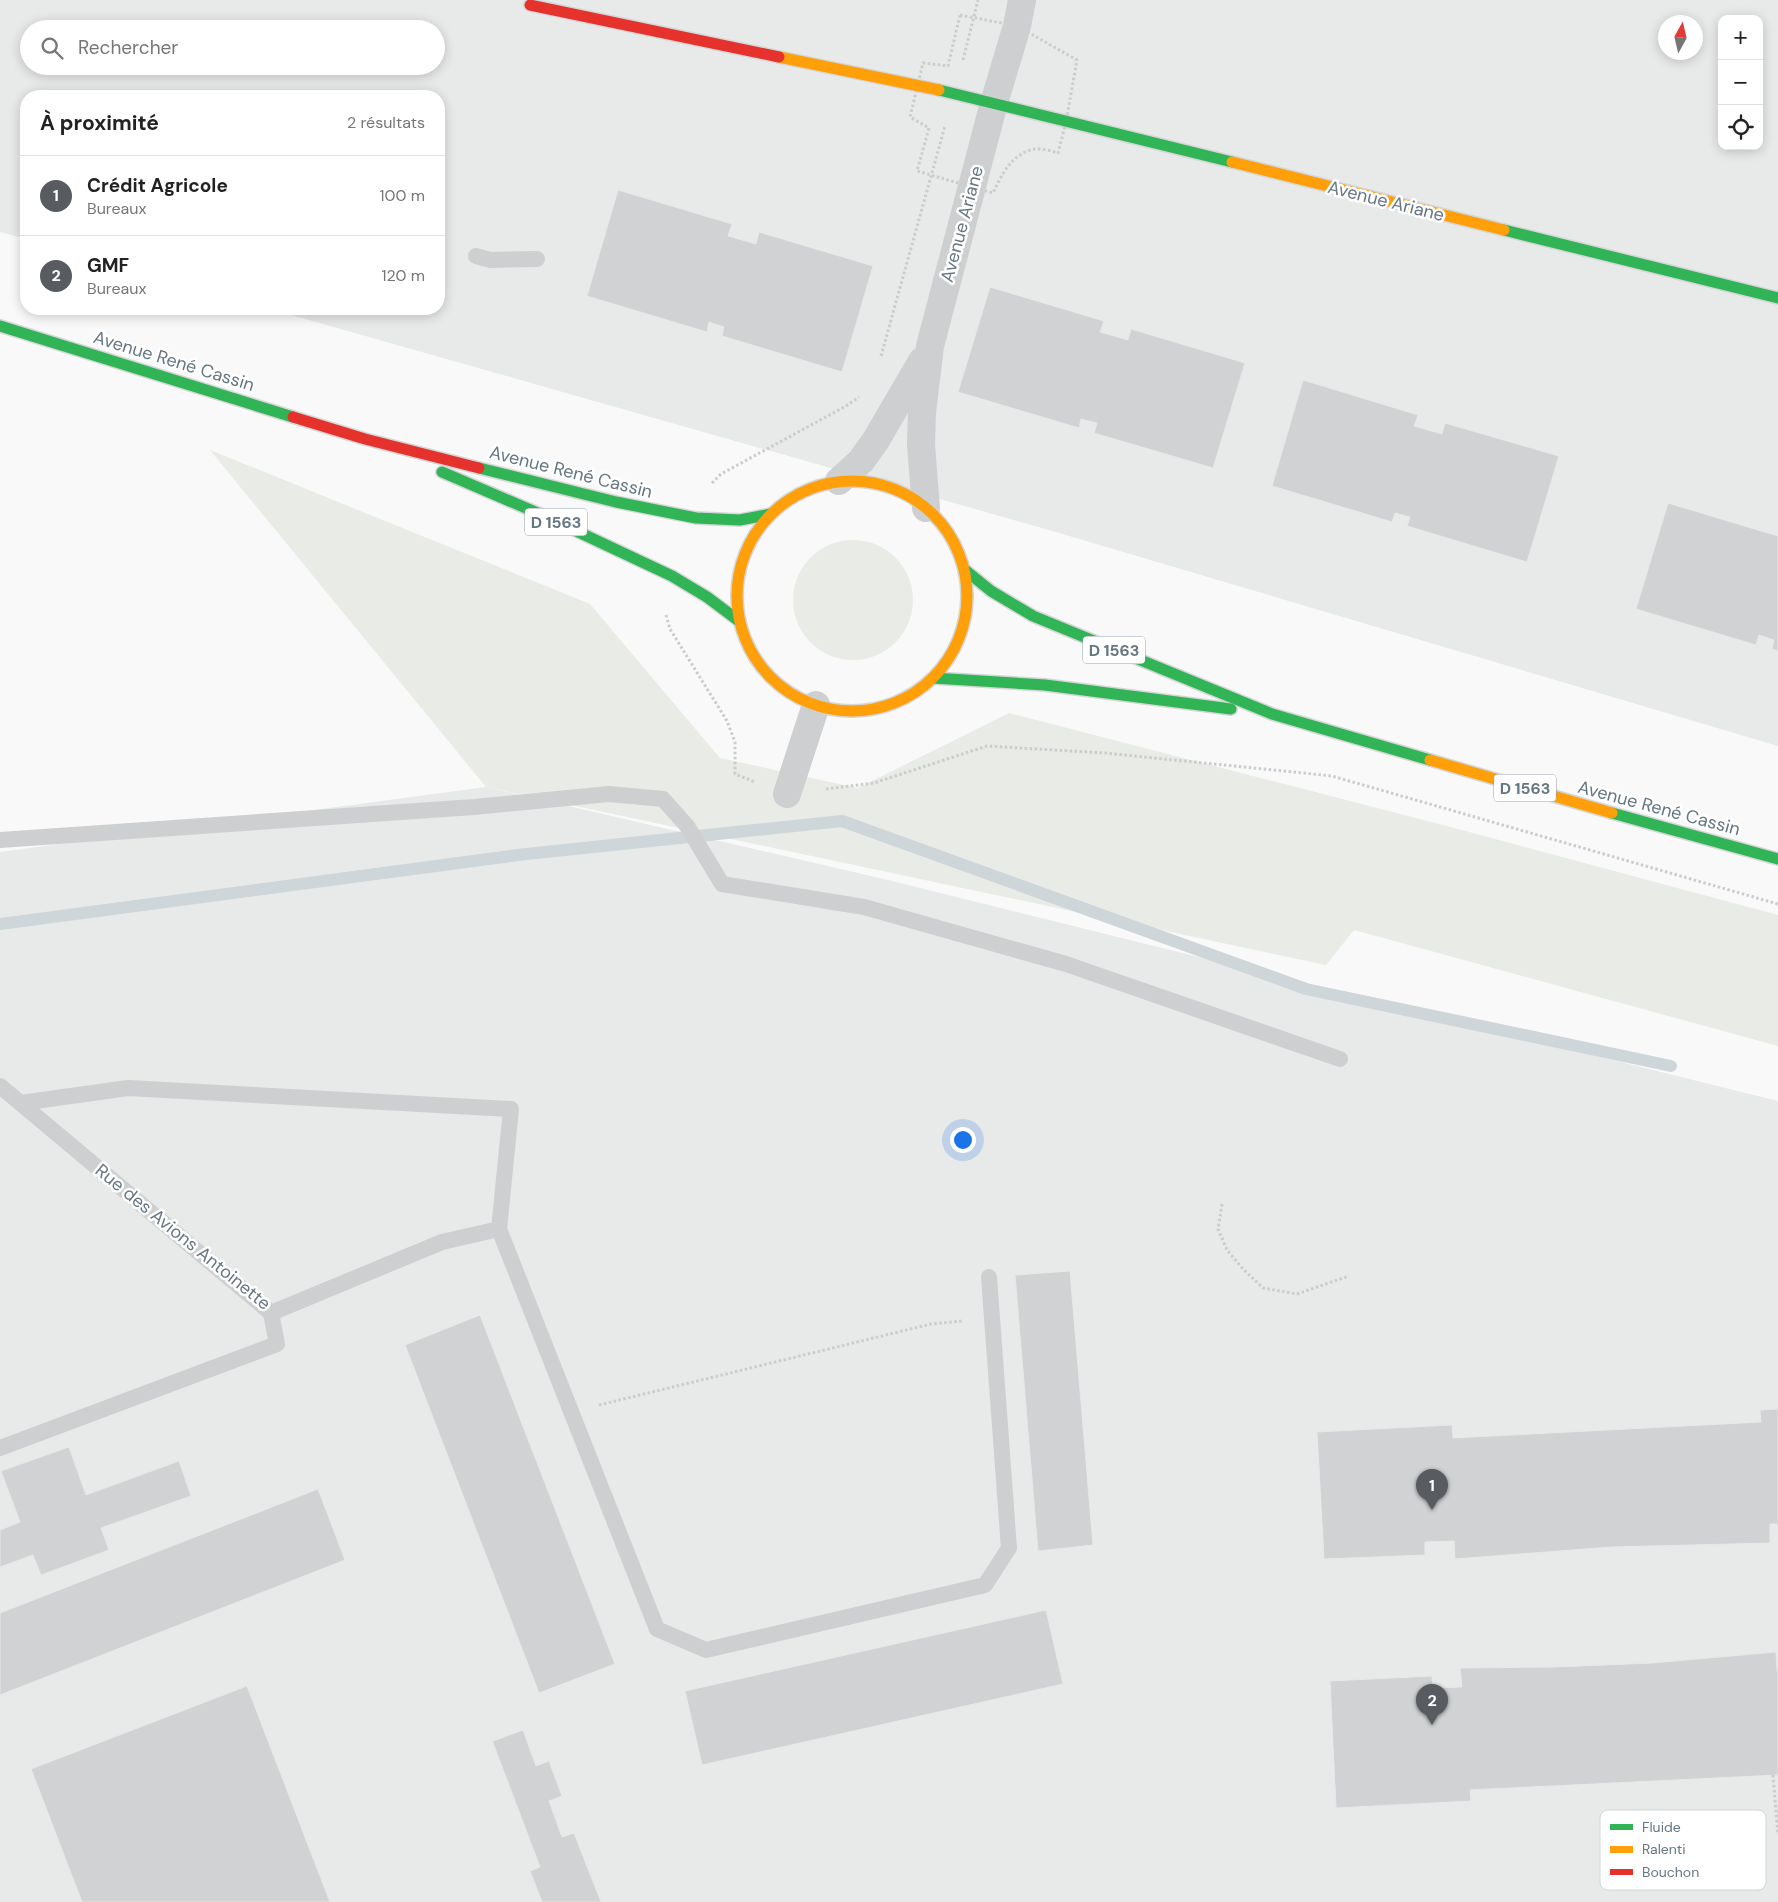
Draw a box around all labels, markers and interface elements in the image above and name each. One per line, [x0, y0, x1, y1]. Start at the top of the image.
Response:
north arrow [1658, 15, 1703, 60]
map controls [1718, 15, 1763, 150]
button: + [1718, 15, 1763, 60]
search box [20, 20, 445, 75]
icon: search [38, 34, 66, 62]
text: Rechercher [78, 35, 178, 60]
button: − [1718, 60, 1763, 105]
button: locate [1718, 105, 1763, 150]
text: À proximité [40, 109, 159, 137]
text: 2 résultats [347, 112, 425, 133]
street label: Avenue Ariane [935, 163, 989, 285]
text: Crédit Agricole [87, 173, 228, 198]
street label: Avenue Ariane [1325, 175, 1447, 227]
text: 1 [53, 185, 59, 206]
text: 100 m [380, 185, 425, 206]
text: Bureaux [87, 198, 146, 219]
text: GMF [87, 253, 129, 278]
text: 2 [51, 265, 61, 286]
text: 120 m [381, 265, 425, 286]
text: Bureaux [87, 278, 146, 299]
street label: Avenue René Cassin [91, 325, 257, 397]
street label: Avenue René Cassin [487, 440, 655, 504]
road number: D 1563 [525, 508, 587, 536]
road number: D 1563 [1083, 636, 1145, 664]
road number: D 1563 [1494, 774, 1556, 801]
street label: Avenue René Cassin [1575, 775, 1743, 841]
your location [950, 1127, 976, 1153]
street label: Rue des Avions Antoinette [90, 1159, 276, 1315]
pin: 1 [1416, 1469, 1448, 1510]
pin: 2 [1416, 1684, 1448, 1725]
legend [1600, 1810, 1766, 1890]
text: Fluide [1642, 1818, 1681, 1836]
text: Ralenti [1642, 1840, 1686, 1858]
text: Bouchon [1642, 1863, 1699, 1881]

